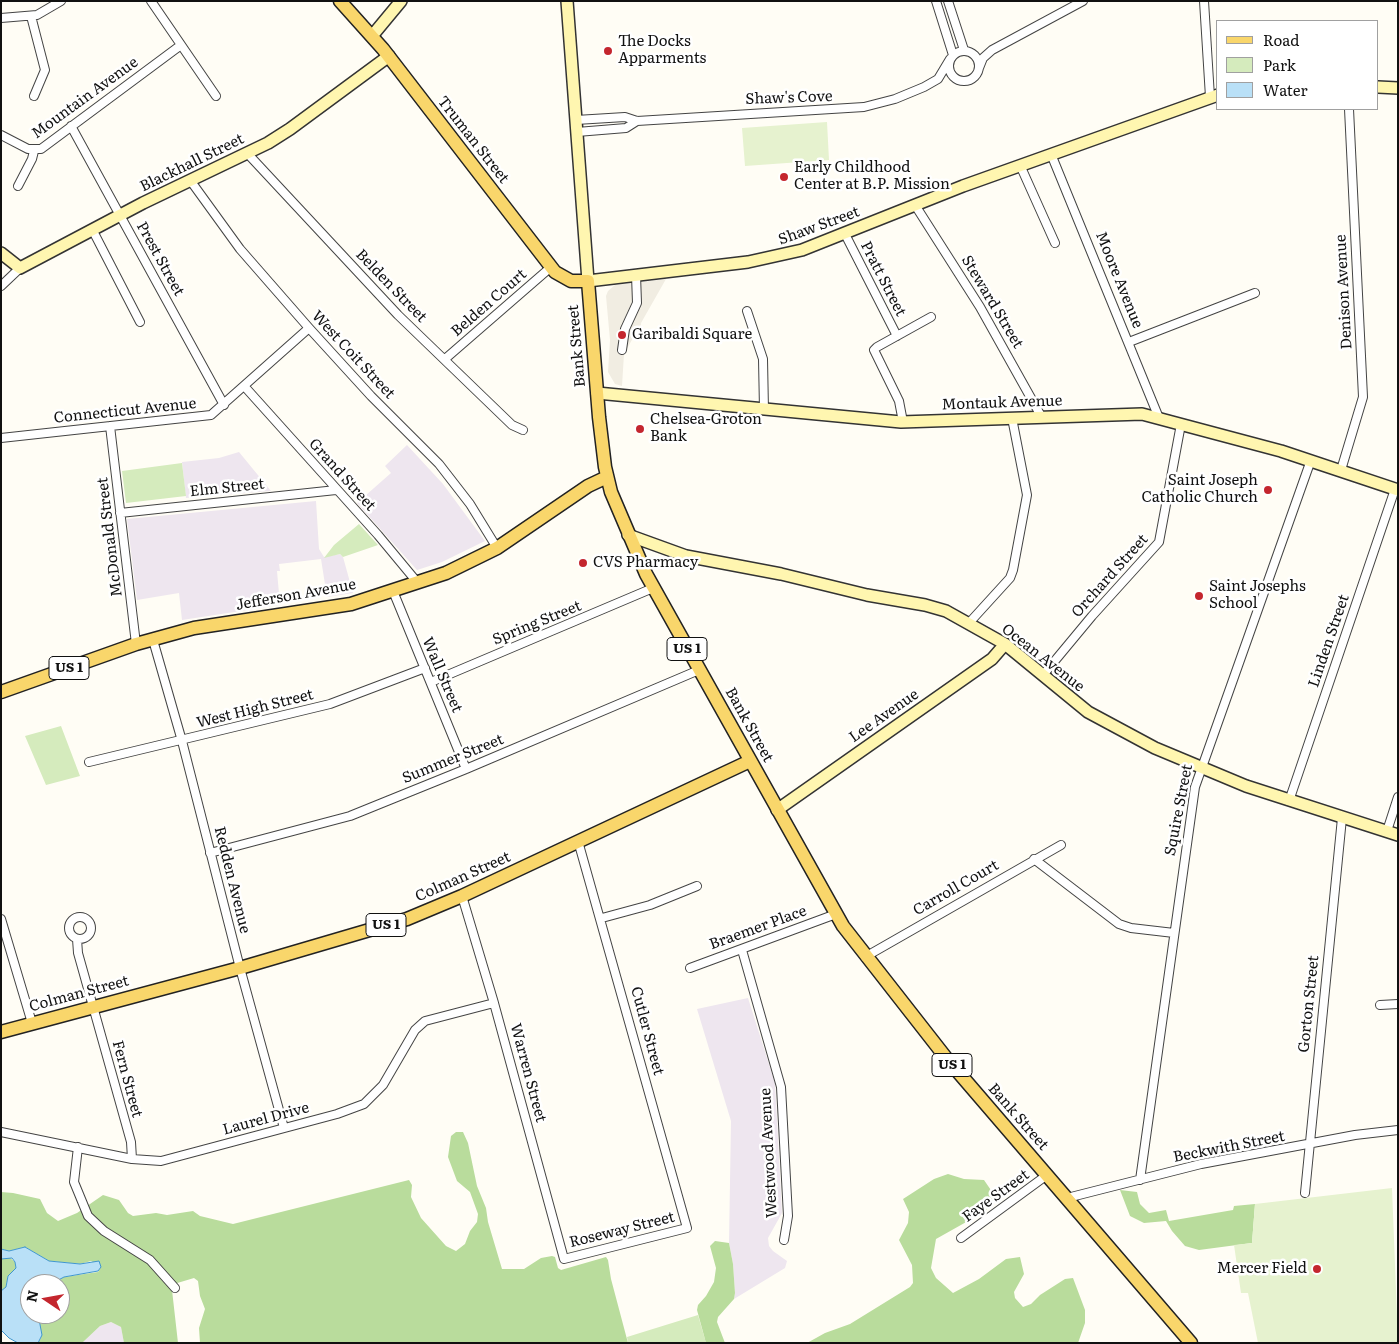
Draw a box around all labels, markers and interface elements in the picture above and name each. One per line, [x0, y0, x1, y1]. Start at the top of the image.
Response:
legend [1216, 20, 1379, 110]
text: Road [1263, 28, 1299, 51]
place label: The Docks Apparments [618, 33, 706, 68]
marker: The Docks Apparments [602, 45, 614, 57]
street label: Mountain Avenue [28, 53, 142, 143]
text: Park [1263, 53, 1296, 76]
text: Water [1263, 78, 1308, 101]
street label: Shaw's Cove [745, 87, 833, 109]
street label: Truman Street [433, 93, 513, 187]
street label: Blackhall Street [137, 130, 247, 196]
place label: Early Childhood Center at B.P. Mission [794, 159, 950, 194]
marker: Early Childhood Center at B.P. Mission [778, 171, 790, 183]
street label: Shaw Street [776, 203, 862, 249]
street label: Prest Street [132, 219, 188, 299]
street label: Moore Avenue [1091, 229, 1147, 331]
street label: Denison Avenue [1332, 234, 1356, 350]
street label: Pratt Street [856, 238, 910, 320]
street label: Belden Street [352, 246, 430, 326]
street label: Steward Street [957, 252, 1027, 352]
street label: Belden Court [448, 265, 530, 341]
street label: Bank Street [564, 304, 590, 388]
street label: West Coit Street [308, 307, 398, 403]
place label: Garibaldi Square [632, 326, 752, 344]
marker: Garibaldi Square [616, 329, 628, 341]
street label: Montauk Avenue [941, 392, 1063, 414]
street label: Connecticut Avenue [53, 395, 197, 427]
place label: Chelsea-Groton Bank [650, 411, 762, 446]
marker: Chelsea-Groton Bank [634, 423, 646, 435]
street label: Grand Street [305, 435, 379, 515]
place label: Saint Joseph Catholic Church [1141, 472, 1258, 507]
street label: Elm Street [189, 475, 265, 501]
street label: McDonald Street [94, 476, 126, 598]
marker: Saint Joseph Catholic Church [1262, 484, 1274, 496]
street label: Orchard Street [1068, 531, 1152, 621]
place label: CVS Pharmacy [593, 554, 698, 572]
marker: CVS Pharmacy [577, 557, 589, 569]
street label: Jefferson Avenue [234, 576, 358, 614]
place label: Saint Josephs School [1209, 578, 1306, 613]
marker: Saint Josephs School [1193, 590, 1205, 602]
street label: Linden Street [1305, 592, 1353, 690]
street label: Spring Street [490, 597, 584, 649]
street label: Ocean Avenue [998, 620, 1088, 696]
street label: Wall Street [418, 635, 466, 715]
road number: US 1 [667, 638, 707, 661]
road number: US 1 [49, 656, 89, 680]
street label: Bank Street [721, 684, 777, 766]
street label: Lee Avenue [846, 685, 922, 747]
street label: West High Street [195, 686, 315, 732]
street label: Summer Street [400, 730, 506, 788]
street label: Squire Street [1161, 763, 1197, 857]
street label: Redden Avenue [210, 825, 254, 935]
street label: Colman Street [413, 848, 513, 906]
street label: Carroll Court [910, 856, 1002, 920]
street label: Braemer Place [707, 902, 809, 954]
road number: US 1 [366, 914, 406, 936]
street label: Gorton Street [1295, 955, 1323, 1053]
street label: Colman Street [27, 972, 131, 1016]
street label: Cutler Street [627, 985, 667, 1077]
street label: Warren Street [506, 1022, 550, 1124]
street label: Fern Street [108, 1038, 146, 1120]
road number: US 1 [932, 1054, 972, 1076]
street label: Bank Street [984, 1080, 1052, 1154]
street label: Westwood Avenue [757, 1088, 781, 1218]
street label: Laurel Drive [221, 1099, 311, 1139]
street label: Beckwith Street [1172, 1127, 1286, 1167]
street label: Faye Street [959, 1166, 1033, 1226]
street label: Roseway Street [567, 1208, 677, 1252]
place label: Mercer Field [1217, 1260, 1307, 1278]
marker: Mercer Field [1311, 1263, 1323, 1275]
north arrow [20, 1274, 70, 1324]
text: N [20, 1288, 42, 1304]

